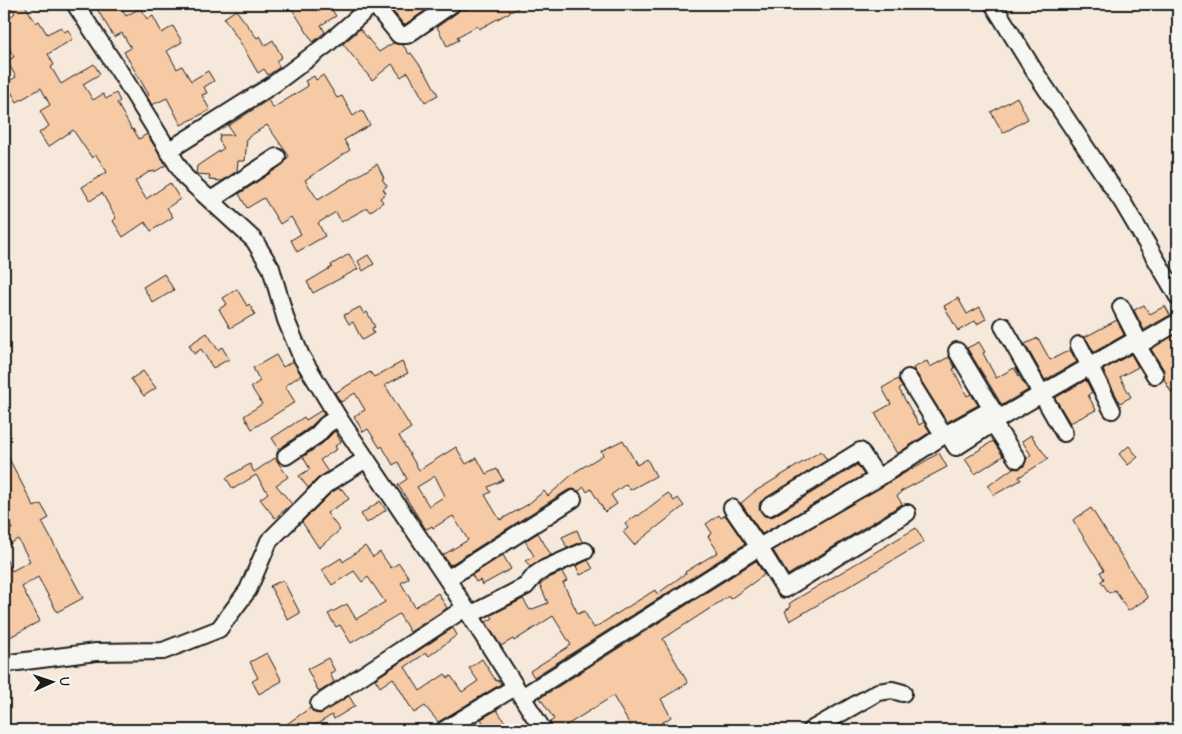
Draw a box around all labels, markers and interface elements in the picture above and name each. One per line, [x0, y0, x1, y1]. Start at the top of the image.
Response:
north arrow [28, 656, 78, 706]
text: U [56, 676, 73, 686]

